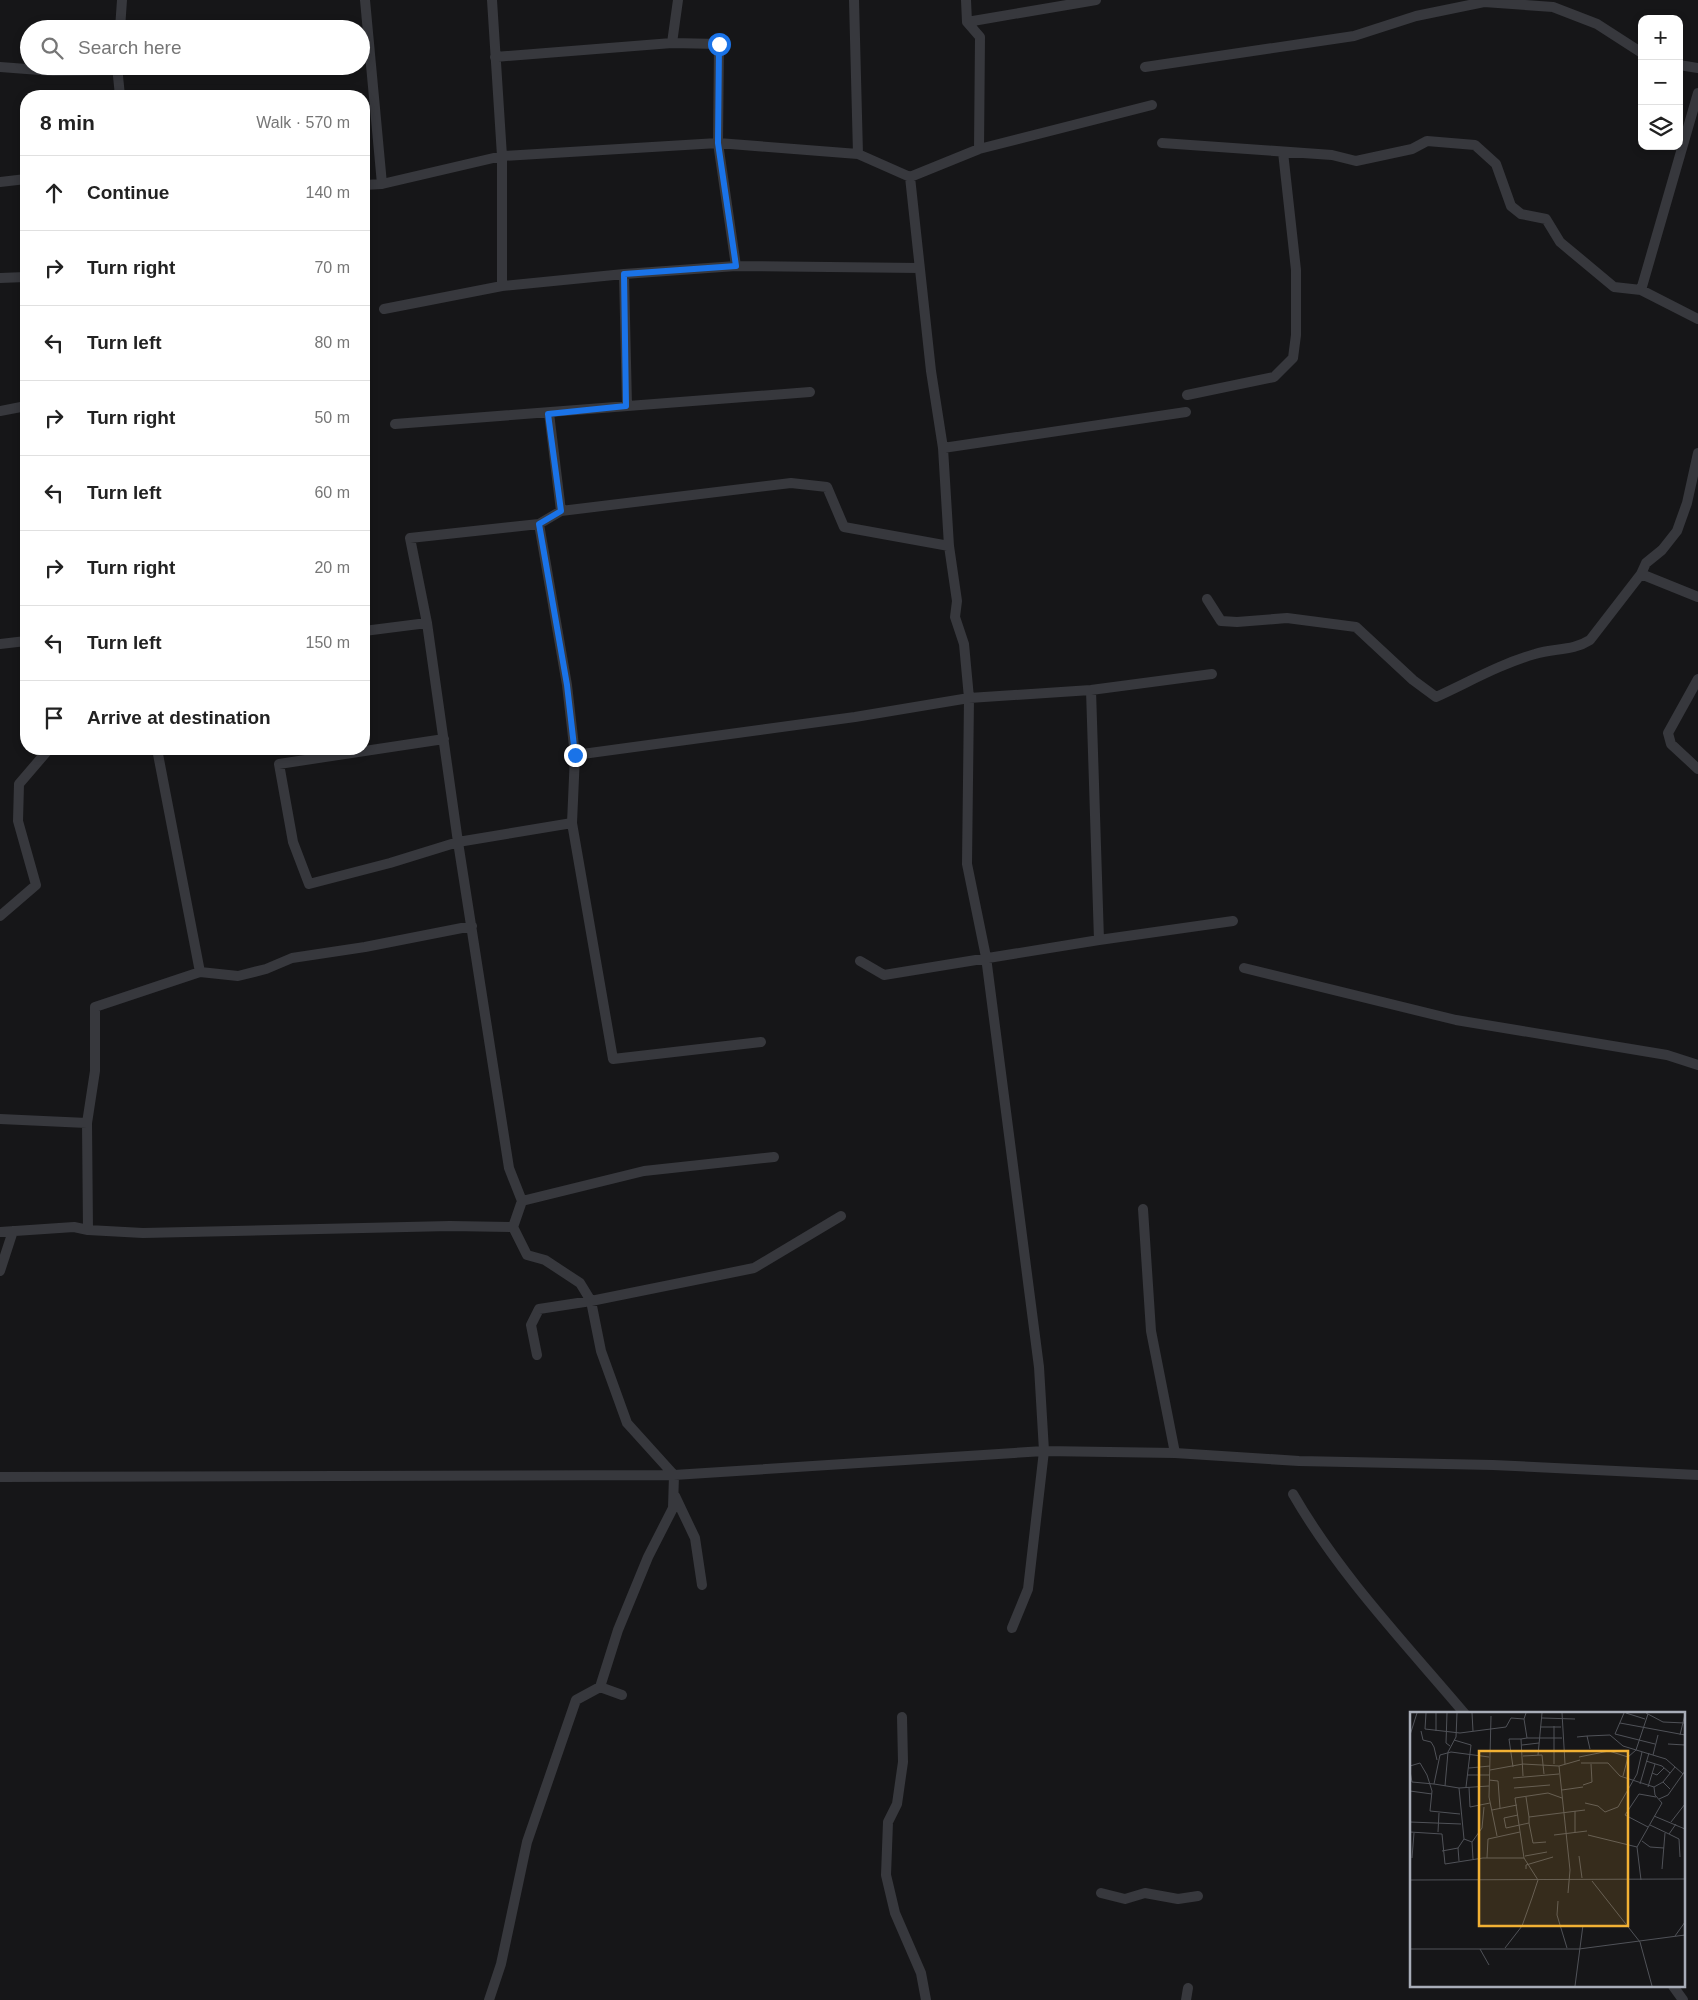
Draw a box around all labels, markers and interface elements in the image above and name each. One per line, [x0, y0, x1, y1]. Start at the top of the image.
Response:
map controls [1638, 15, 1683, 150]
button: + [1638, 15, 1683, 60]
search box [20, 20, 370, 75]
route start [708, 33, 731, 56]
icon: search [38, 34, 66, 62]
text: Search here [78, 37, 182, 58]
button: − [1638, 60, 1683, 105]
button: layers [1638, 105, 1683, 150]
text: 8 min [40, 111, 95, 134]
text: Walk · 570 m [256, 114, 350, 131]
icon: ahead [40, 179, 68, 207]
text: Continue [87, 182, 169, 203]
text: 140 m [306, 184, 350, 201]
icon: right [40, 254, 68, 282]
text: Turn right [87, 257, 175, 278]
text: 70 m [314, 259, 350, 276]
icon: left [40, 329, 68, 357]
text: Turn left [87, 332, 162, 353]
text: 80 m [314, 334, 350, 351]
icon: right [40, 404, 68, 432]
text: Turn right [87, 407, 175, 428]
text: 50 m [314, 409, 350, 426]
icon: left [40, 479, 68, 507]
text: Turn left [87, 482, 162, 503]
text: 60 m [314, 484, 350, 501]
icon: right [40, 554, 68, 582]
text: Turn right [87, 557, 175, 578]
text: 20 m [314, 559, 350, 576]
icon: left [40, 629, 68, 657]
text: Turn left [87, 632, 162, 653]
text: 150 m [306, 634, 350, 651]
icon: arrive [40, 704, 68, 732]
text: Arrive at destination [87, 707, 271, 728]
route end [564, 744, 587, 767]
inset map [1410, 1712, 1686, 1988]

